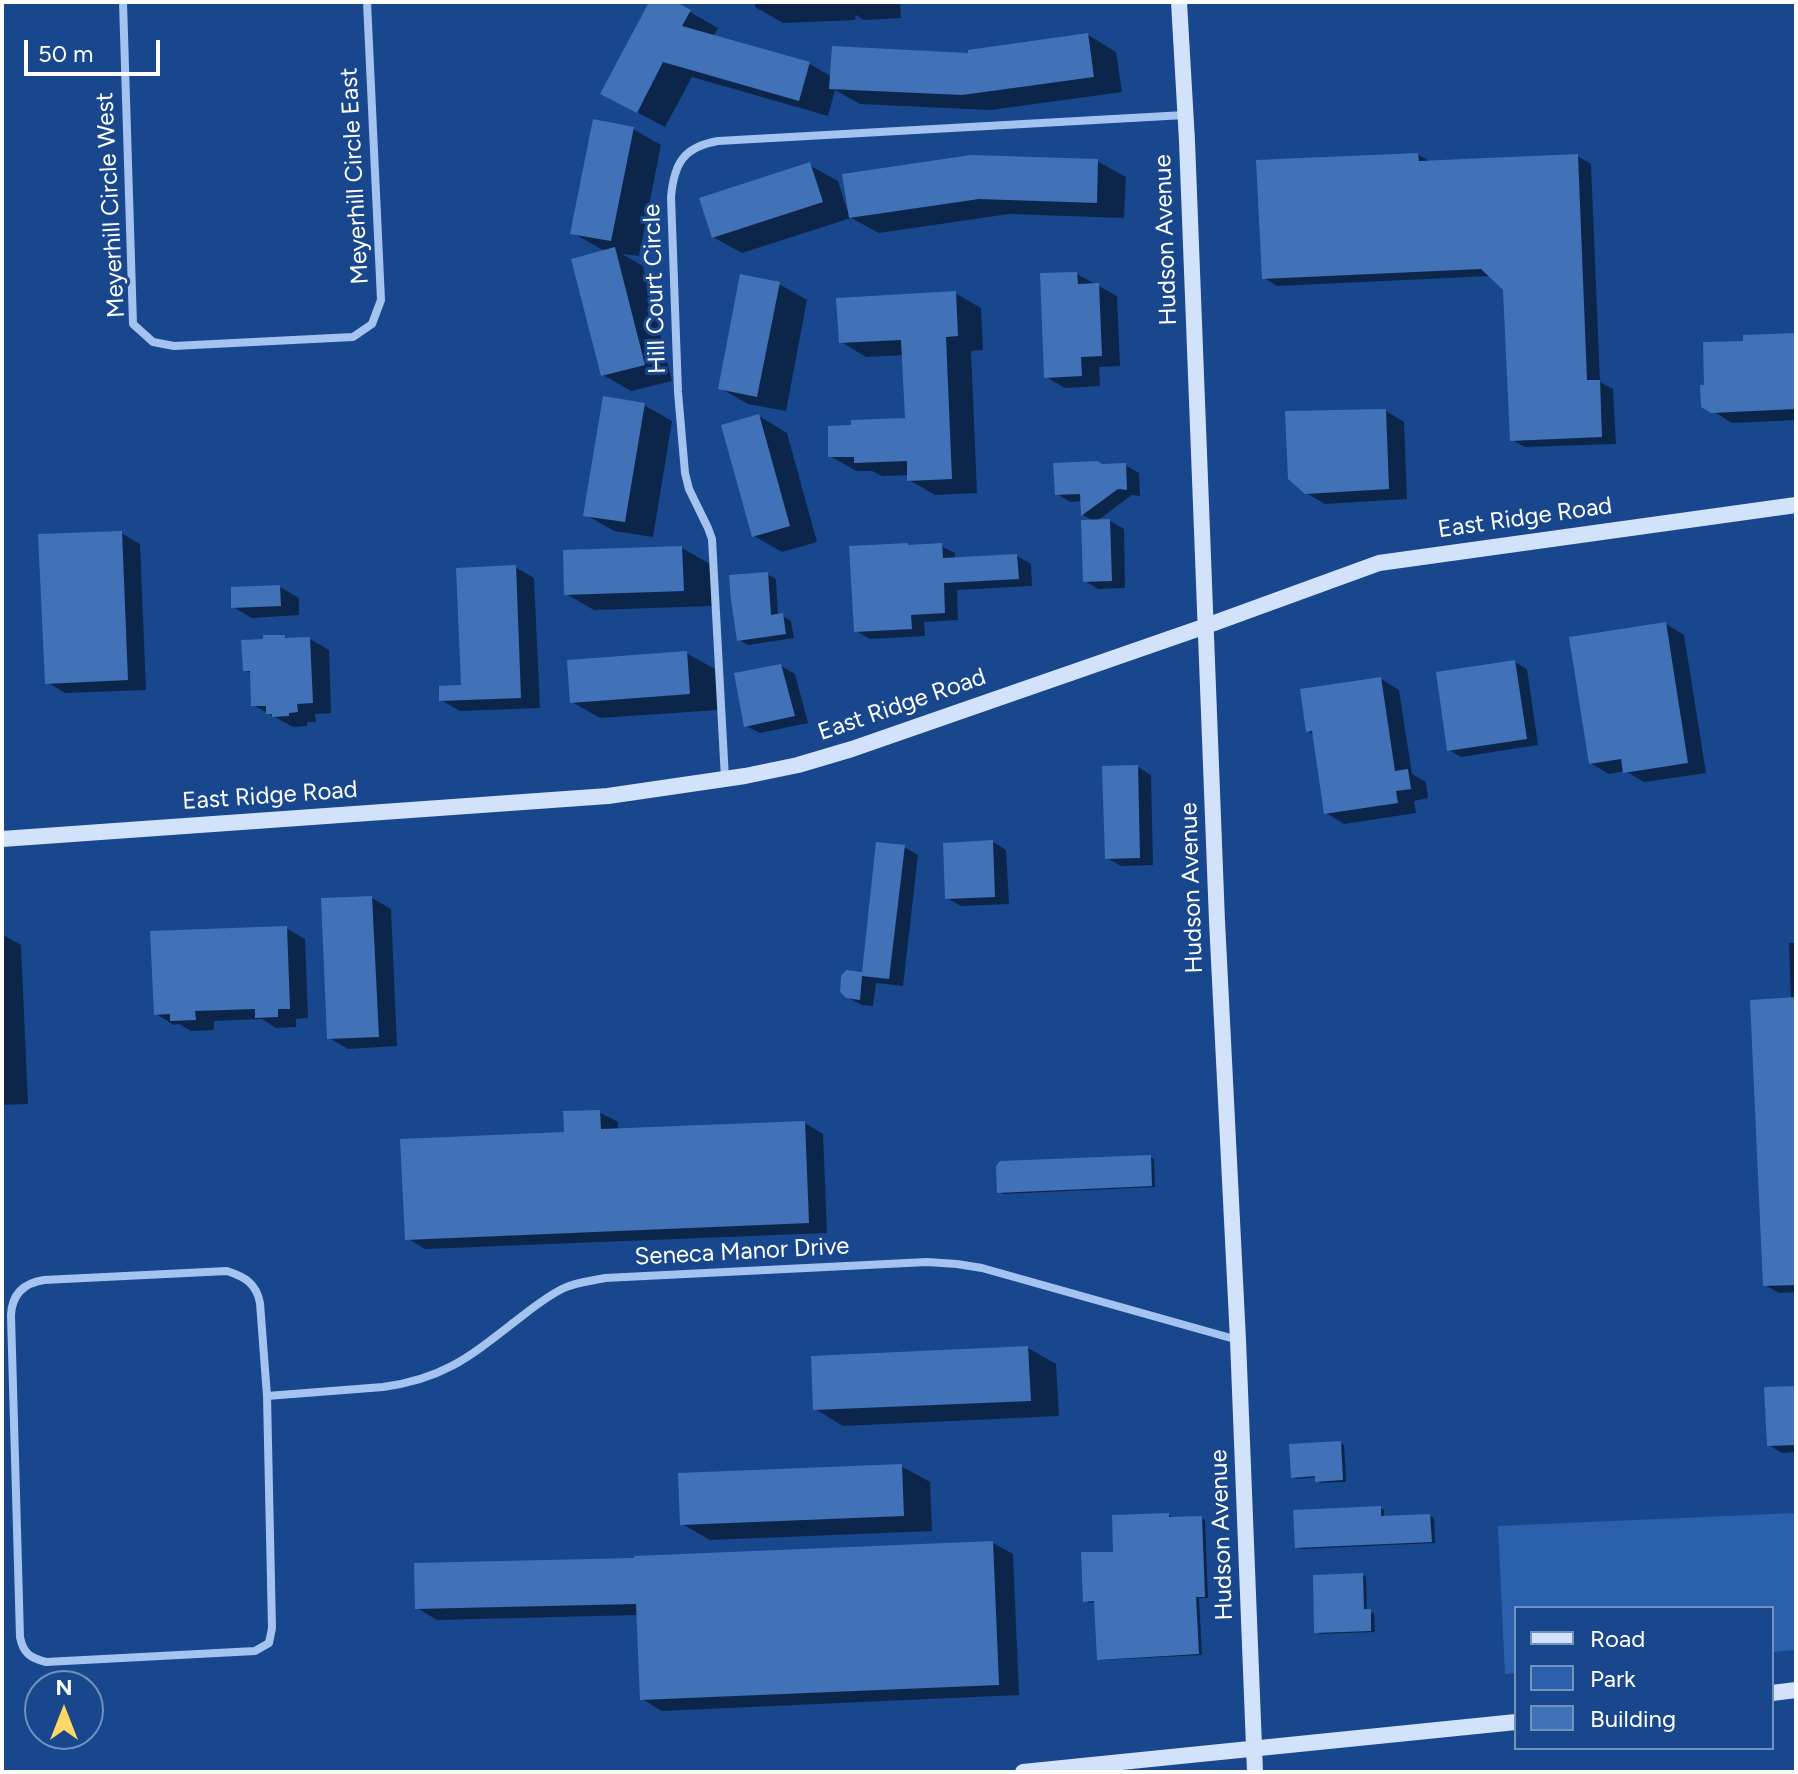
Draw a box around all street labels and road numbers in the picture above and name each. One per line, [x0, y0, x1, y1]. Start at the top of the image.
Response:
street label: Meyerhill Circle East [335, 67, 375, 285]
street label: Meyerhill Circle West [91, 92, 131, 318]
street label: Hudson Avenue [1149, 154, 1183, 326]
street label: Hill Court Circle [638, 203, 672, 375]
street label: East Ridge Road [1436, 492, 1614, 544]
street label: East Ridge Road [814, 663, 990, 747]
street label: East Ridge Road [181, 776, 359, 816]
street label: Hudson Avenue [1175, 802, 1209, 974]
street label: Seneca Manor Drive [634, 1232, 850, 1272]
street label: Hudson Avenue [1205, 1449, 1239, 1621]

